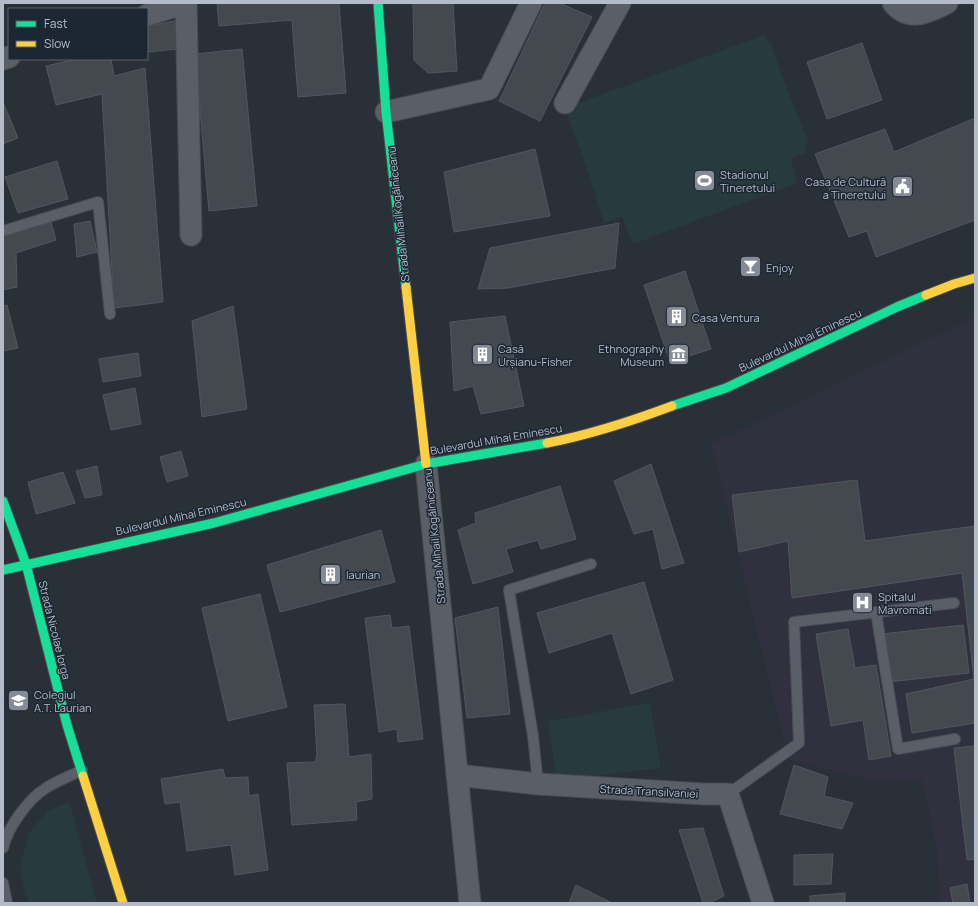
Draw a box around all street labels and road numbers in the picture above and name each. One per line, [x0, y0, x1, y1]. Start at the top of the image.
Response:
street label: Strada Mihail Kogălniceanu [383, 146, 413, 282]
street label: Bulevardul Mihai Eminescu [736, 305, 864, 375]
street label: Bulevardul Mihai Eminescu [429, 420, 563, 458]
street label: Strada Mihail Kogălniceanu [419, 468, 449, 604]
street label: Bulevardul Mihai Eminescu [114, 494, 248, 538]
street label: Strada Nicolae Iorga [35, 579, 75, 681]
street label: Strada Transilvaniei [599, 781, 699, 801]

